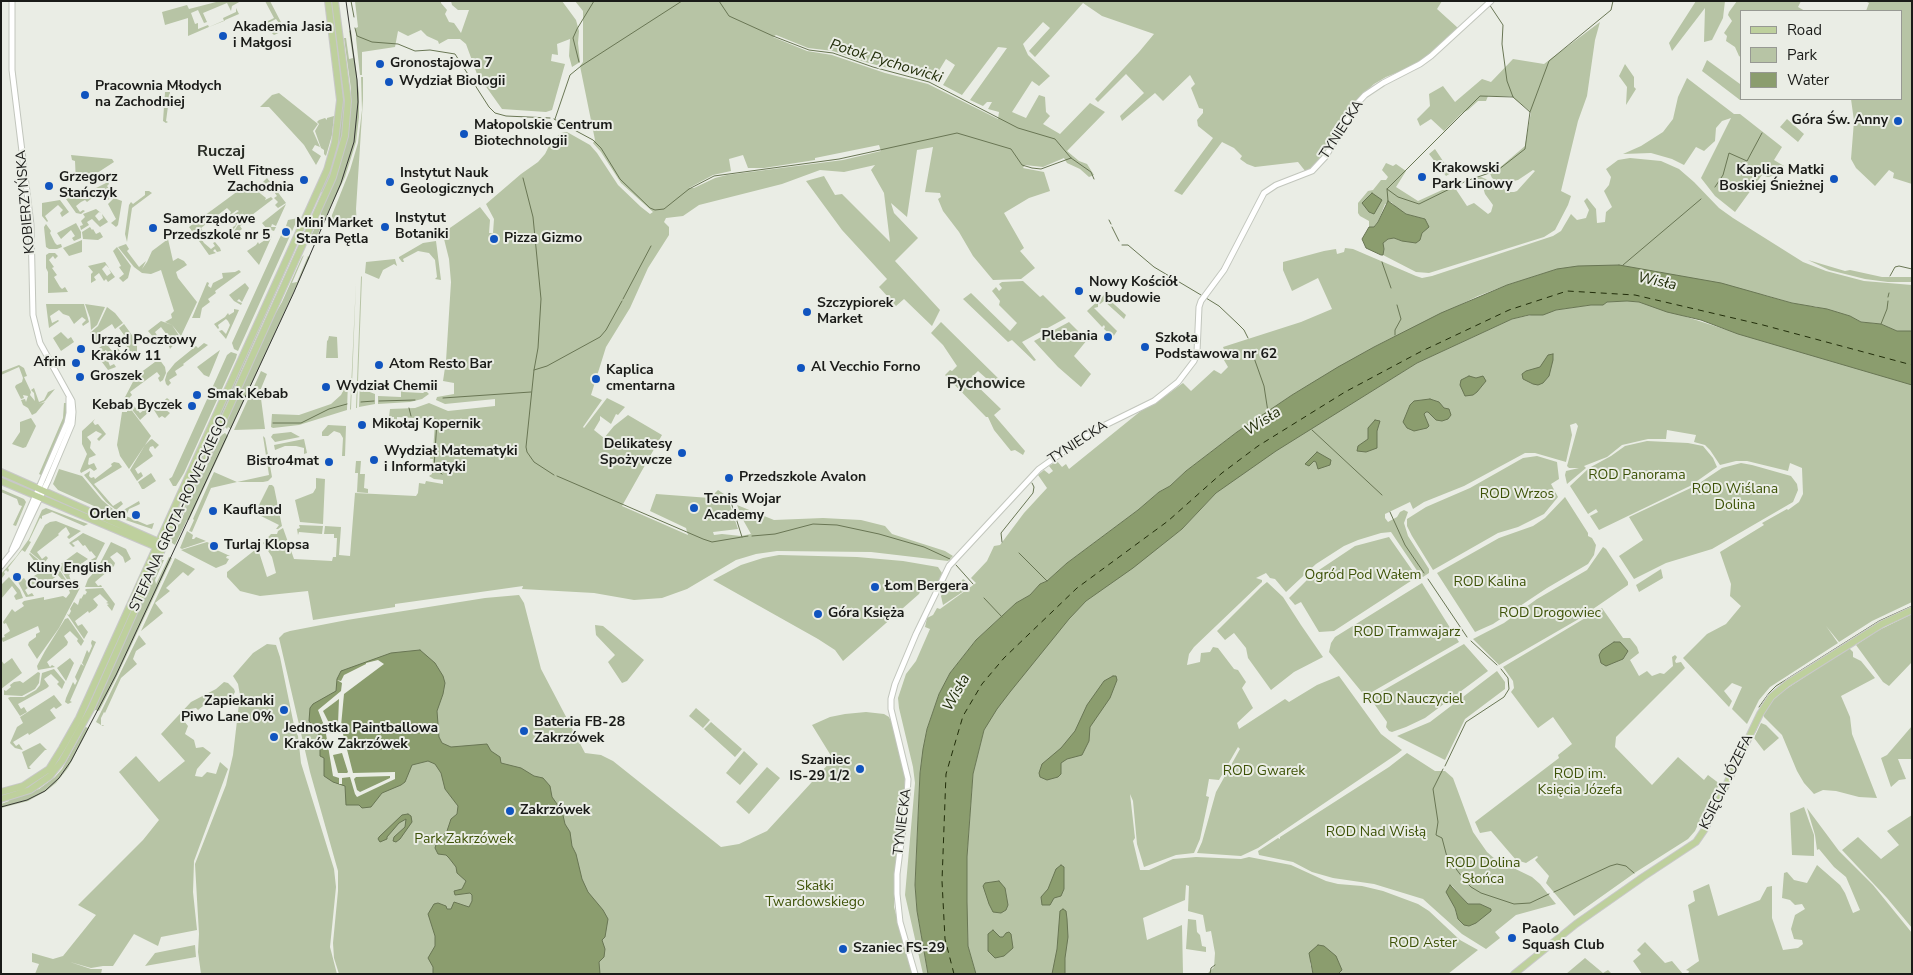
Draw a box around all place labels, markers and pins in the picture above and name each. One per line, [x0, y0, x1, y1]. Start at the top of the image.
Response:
place label: Akademia Jasia i Małgosi [233, 20, 332, 52]
marker: Akademia Jasia i Małgosi [217, 30, 229, 42]
place label: Gronostajowa 7 [390, 56, 493, 72]
marker: Gronostajowa 7 [374, 58, 386, 70]
place label: Wydział Biologii [399, 74, 505, 90]
marker: Wydział Biologii [383, 76, 395, 88]
place label: Pracownia Młodych na Zachodniej [95, 79, 222, 111]
marker: Pracownia Młodych na Zachodniej [79, 89, 91, 101]
place label: Góra Św. Anny [1791, 113, 1888, 129]
marker: Góra Św. Anny [1892, 115, 1904, 127]
place label: Małopolskie Centrum Biotechnologii [474, 118, 612, 150]
marker: Małopolskie Centrum Biotechnologii [458, 128, 470, 140]
place label: Krakowski Park Linowy [1432, 161, 1513, 193]
place label: Kaplica Matki Boskiej Śnieżnej [1719, 163, 1824, 196]
place label: Well Fitness Zachodnia [213, 164, 294, 196]
place label: Instytut Nauk Geologicznych [400, 166, 494, 198]
place label: Grzegorz Stańczyk [59, 170, 118, 202]
marker: Krakowski Park Linowy [1416, 171, 1428, 183]
marker: Kaplica Matki Boskiej Śnieżnej [1828, 173, 1840, 185]
marker: Well Fitness Zachodnia [298, 174, 310, 186]
marker: Instytut Nauk Geologicznych [384, 176, 396, 188]
marker: Grzegorz Stańczyk [43, 180, 55, 192]
place label: Instytut Botaniki [395, 211, 448, 243]
place label: Samorządowe Przedszkole nr 5 [163, 212, 270, 244]
place label: Mini Market Stara Pętla [296, 216, 373, 248]
marker: Instytut Botaniki [379, 221, 391, 233]
marker: Samorządowe Przedszkole nr 5 [147, 222, 159, 234]
marker: Mini Market Stara Pętla [280, 226, 292, 238]
place label: Pizza Gizmo [504, 231, 582, 247]
marker: Pizza Gizmo [488, 233, 500, 245]
place label: Nowy Kościół w budowie [1089, 275, 1178, 308]
marker: Nowy Kościół w budowie [1073, 285, 1085, 297]
place label: Szczypiorek Market [817, 296, 893, 328]
marker: Szczypiorek Market [801, 306, 813, 318]
place label: Plebania [1041, 329, 1098, 345]
marker: Plebania [1102, 331, 1114, 343]
place label: Szkoła Podstawowa nr 62 [1155, 331, 1277, 364]
place label: Urząd Pocztowy Kraków 11 [91, 333, 196, 366]
marker: Szkoła Podstawowa nr 62 [1139, 341, 1151, 353]
marker: Urząd Pocztowy Kraków 11 [75, 343, 87, 355]
place label: Afrin [33, 355, 66, 371]
marker: Afrin [70, 357, 82, 369]
place label: Atom Resto Bar [389, 357, 492, 373]
marker: Atom Resto Bar [373, 359, 385, 371]
place label: Al Vecchio Forno [811, 360, 920, 376]
marker: Al Vecchio Forno [795, 362, 807, 374]
place label: Kaplica cmentarna [606, 363, 675, 396]
place label: Groszek [90, 369, 142, 385]
marker: Groszek [74, 371, 86, 383]
marker: Kaplica cmentarna [590, 373, 602, 385]
place label: Wydział Chemii [336, 379, 438, 395]
marker: Wydział Chemii [320, 381, 332, 393]
place label: Smak Kebab [207, 387, 288, 403]
marker: Smak Kebab [191, 389, 203, 401]
place label: Kebab Byczek [92, 398, 182, 414]
marker: Kebab Byczek [186, 400, 198, 412]
place label: Mikołaj Kopernik [372, 417, 481, 433]
marker: Mikołaj Kopernik [356, 419, 368, 431]
place label: Delikatesy Spożywcze [600, 437, 672, 470]
place label: Wydział Matematyki i Informatyki [384, 444, 517, 477]
marker: Delikatesy Spożywcze [676, 447, 688, 459]
place label: Bistro4mat [247, 454, 319, 470]
marker: Wydział Matematyki i Informatyki [368, 454, 380, 466]
marker: Bistro4mat [323, 456, 335, 468]
place label: Przedszkole Avalon [739, 470, 866, 486]
marker: Przedszkole Avalon [723, 472, 735, 484]
place label: Tenis Wojar Academy [704, 492, 781, 524]
marker: Tenis Wojar Academy [688, 502, 700, 514]
place label: Kaufland [223, 503, 282, 519]
marker: Kaufland [207, 505, 219, 517]
place label: Orlen [89, 507, 126, 523]
marker: Orlen [130, 509, 142, 521]
place label: Turlaj Klopsa [224, 538, 309, 554]
marker: Turlaj Klopsa [208, 540, 220, 552]
place label: Kliny English Courses [27, 561, 112, 594]
marker: Kliny English Courses [11, 571, 23, 583]
place label: Łom Bergera [885, 579, 969, 595]
marker: Łom Bergera [869, 581, 881, 593]
place label: Góra Księża [828, 606, 904, 622]
marker: Góra Księża [812, 608, 824, 620]
place label: Zapiekanki Piwo Lane 0% [181, 694, 274, 726]
marker: Zapiekanki Piwo Lane 0% [278, 704, 290, 716]
place label: Bateria FB-28 Zakrzówek [534, 715, 625, 748]
place label: Jednostka Paintballowa Kraków Zakrzówek [284, 721, 438, 754]
marker: Bateria FB-28 Zakrzówek [518, 725, 530, 737]
marker: Jednostka Paintballowa Kraków Zakrzówek [268, 731, 280, 743]
place label: Szaniec IS-29 1/2 [789, 753, 850, 786]
marker: Szaniec IS-29 1/2 [854, 763, 866, 775]
place label: Zakrzówek [520, 803, 590, 819]
marker: Zakrzówek [504, 805, 516, 817]
place label: Paolo Squash Club [1522, 922, 1604, 954]
marker: Paolo Squash Club [1506, 932, 1518, 944]
place label: Szaniec FS-29 [853, 941, 945, 957]
marker: Szaniec FS-29 [837, 943, 849, 955]

